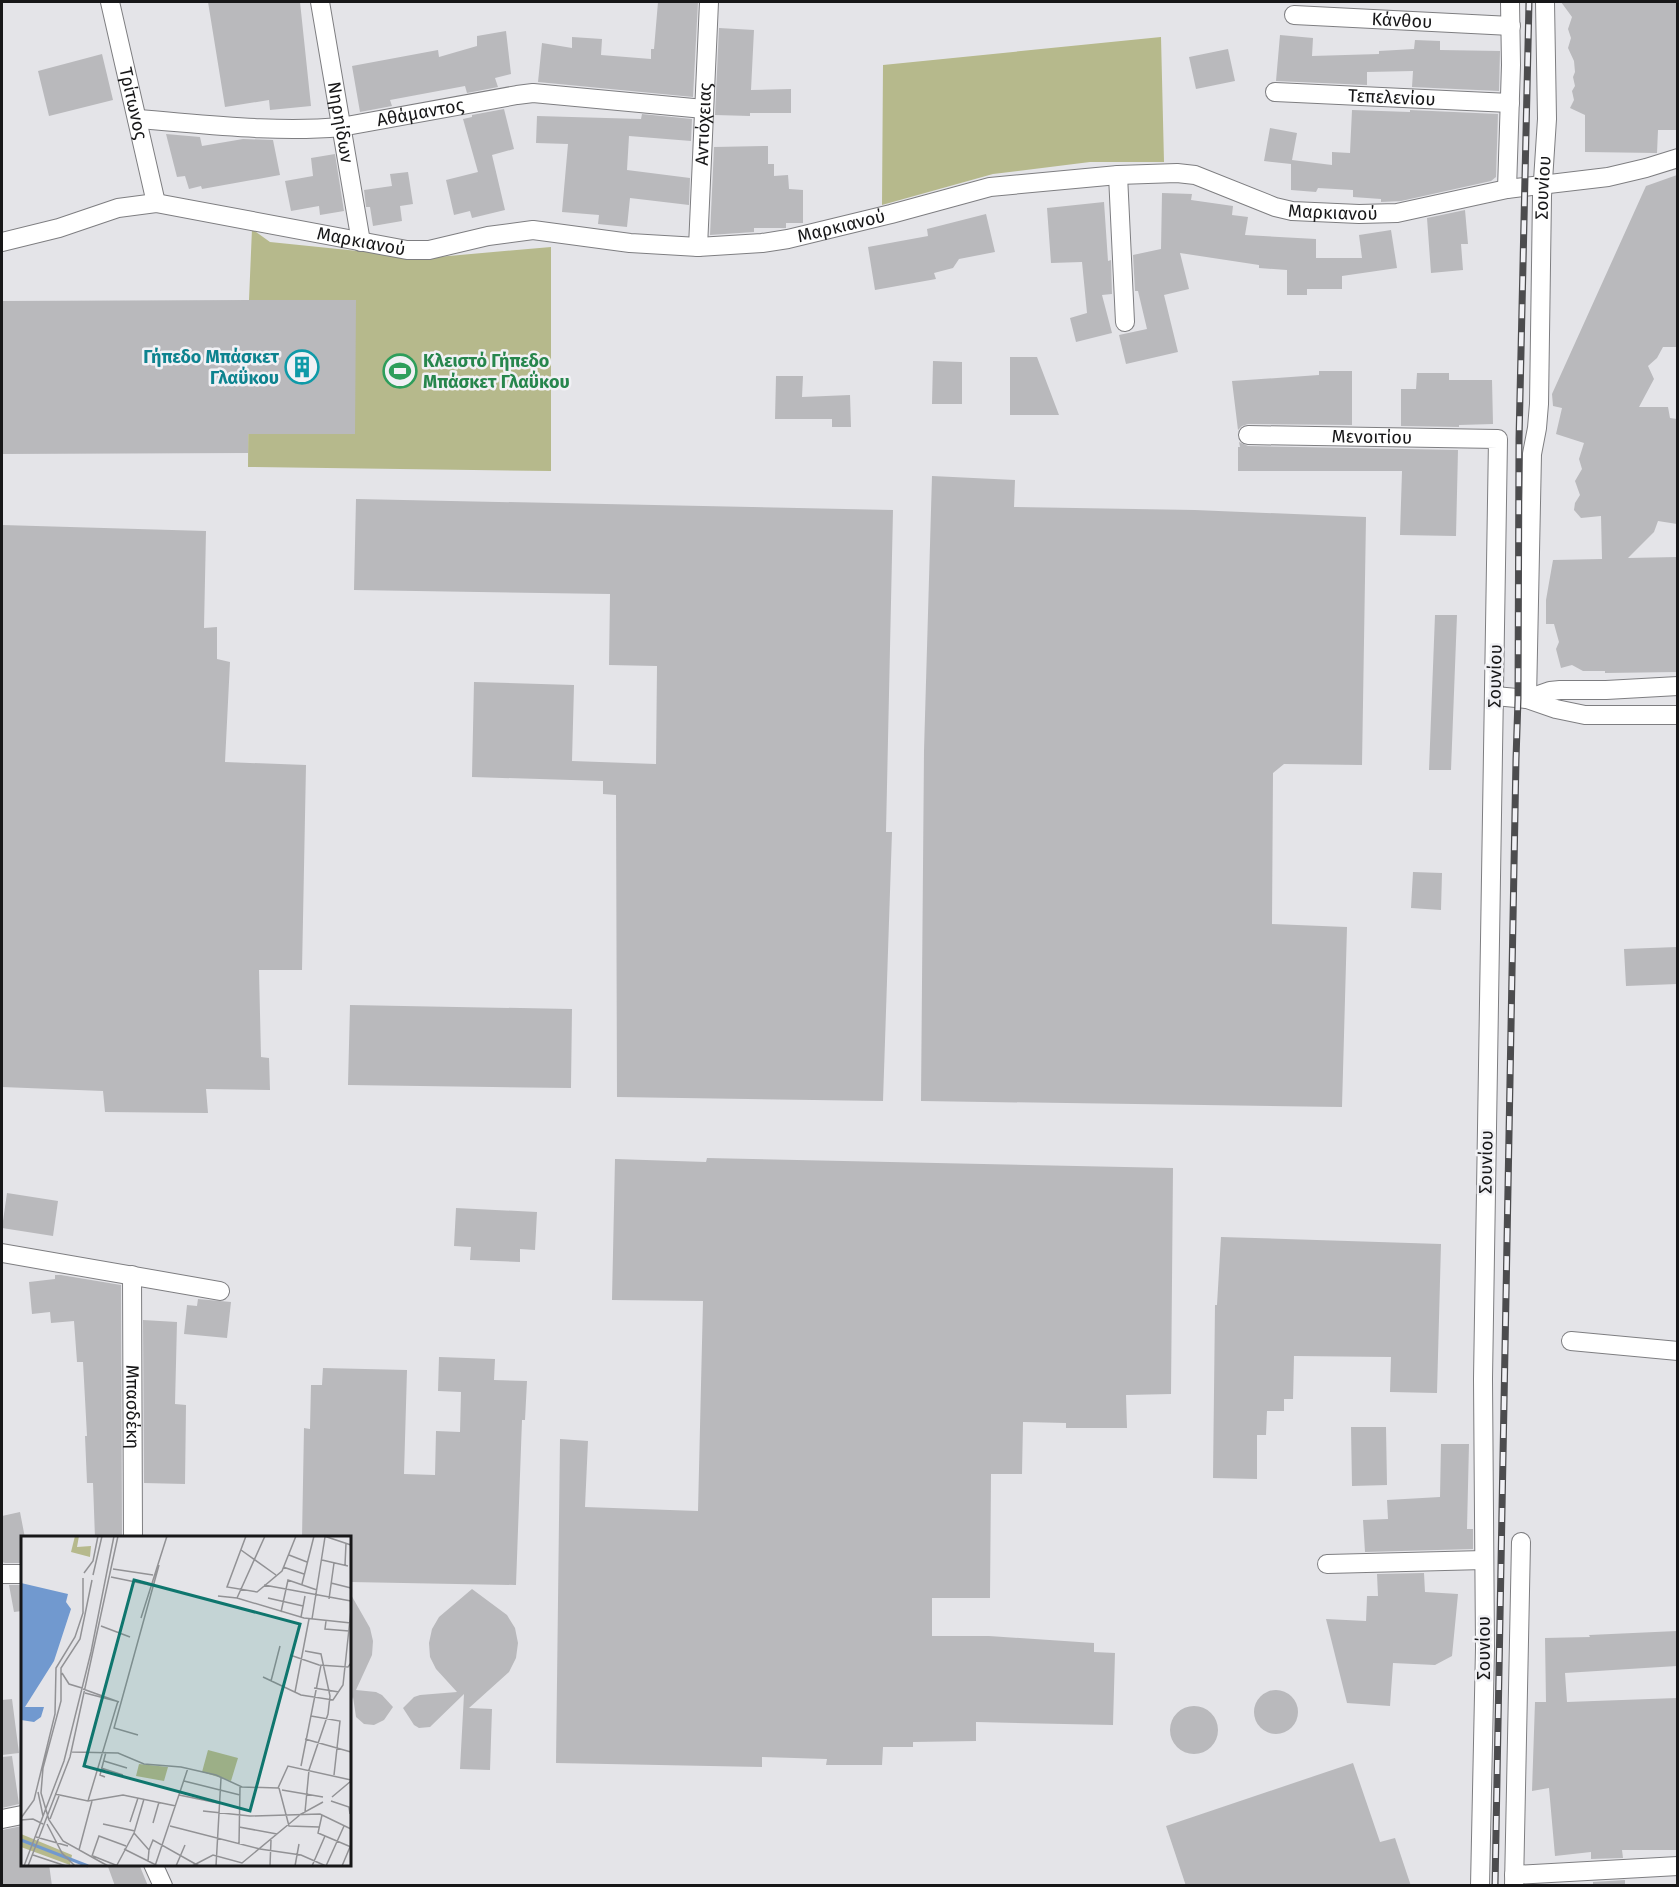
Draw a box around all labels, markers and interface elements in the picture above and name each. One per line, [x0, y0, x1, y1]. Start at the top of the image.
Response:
street label: Κάνθου [1371, 8, 1433, 33]
street label: Τρίτωνος [114, 65, 152, 142]
street label: Νηρηίδων [323, 80, 358, 165]
street label: Αντιόχειας [691, 82, 716, 166]
street label: Τεπελενίου [1348, 84, 1436, 111]
street label: Αθάμαντος [375, 94, 466, 131]
street label: Σουνίου [1531, 155, 1556, 220]
street label: Μαρκιανού [1288, 200, 1378, 225]
street label: Μαρκιανού [795, 205, 888, 247]
street label: Μαρκιανού [315, 222, 407, 260]
place label: Γήπεδο Μπάσκετ Γλαΰκου [143, 346, 279, 389]
building icon: Γήπεδο Μπάσκετ Γλαΰκου [284, 349, 320, 385]
place label: Κλειστό Γήπεδο Μπάσκετ Γλαΰκου [423, 350, 570, 393]
sports icon: Κλειστό Γήπεδο Μπάσκετ Γλαΰκου [382, 353, 418, 389]
street label: Μενοιτίου [1332, 425, 1412, 449]
street label: Σουνίου [1483, 644, 1507, 708]
street label: Σουνίου [1474, 1130, 1498, 1194]
street label: Μπασδέκη [121, 1365, 144, 1449]
inset map [21, 1536, 351, 1866]
street label: Σουνίου [1473, 1616, 1495, 1680]

